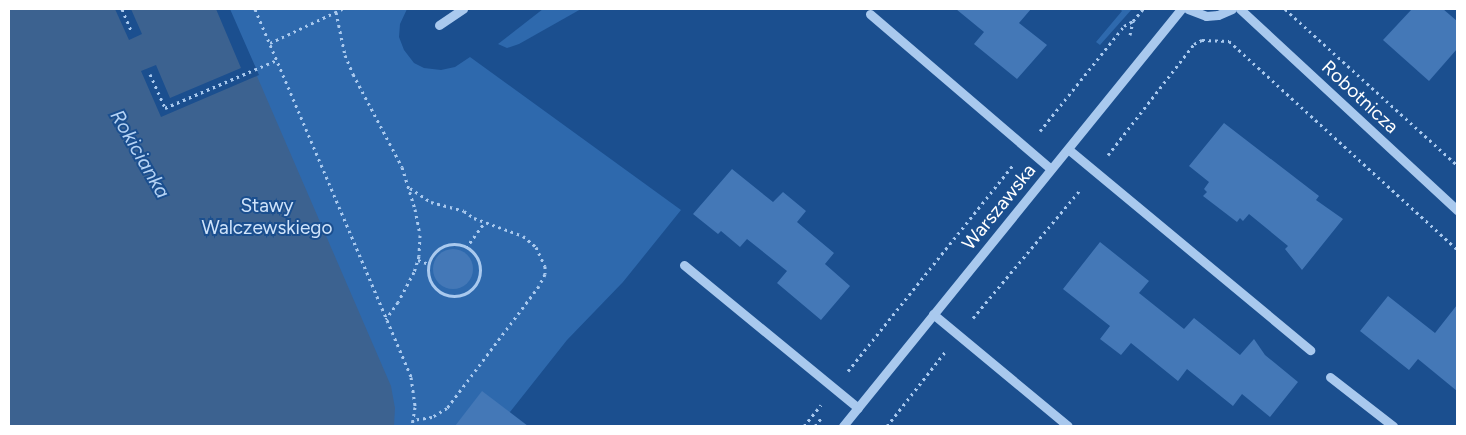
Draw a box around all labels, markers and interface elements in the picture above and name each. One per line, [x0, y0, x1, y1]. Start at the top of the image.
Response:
street label: Robotnicza [1317, 56, 1403, 138]
water label: Rokicianka [105, 106, 175, 202]
street label: Warszawska [957, 160, 1041, 254]
park label: Stawy Walczewskiego [202, 195, 332, 239]

